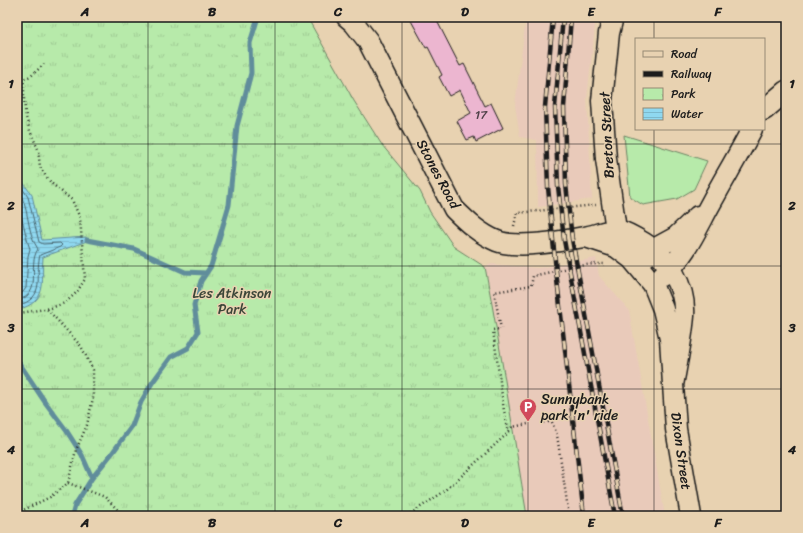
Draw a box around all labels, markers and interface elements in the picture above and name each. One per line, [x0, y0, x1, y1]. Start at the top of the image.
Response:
text: A [80, 0, 89, 23]
text: B [208, 0, 217, 23]
text: C [333, 0, 343, 23]
text: D [461, 0, 469, 23]
text: E [587, 0, 596, 23]
text: F [713, 0, 722, 23]
legend [635, 38, 765, 130]
text: Road [671, 43, 698, 65]
text: Railway [671, 63, 712, 85]
text: 1 [8, 72, 14, 95]
text: 1 [789, 72, 795, 95]
text: Park [671, 83, 696, 105]
street label: Breton Street [592, 90, 622, 179]
text: Water [671, 103, 704, 125]
house number: 17 [475, 104, 488, 126]
street label: Stones Road [409, 135, 468, 215]
text: 2 [6, 194, 15, 217]
text: 2 [787, 194, 796, 217]
park label: Les Atkinson Park [193, 281, 272, 322]
text: 3 [6, 316, 15, 339]
text: 3 [787, 316, 796, 339]
place label: Sunnybank park 'n' ride [540, 387, 618, 428]
parking icon: Sunnybank park 'n' ride [518, 397, 538, 422]
street label: Dixon Street [663, 411, 699, 491]
text: 4 [6, 438, 16, 461]
text: 4 [787, 438, 797, 461]
text: A [80, 511, 89, 533]
text: B [208, 511, 217, 533]
text: C [333, 511, 343, 533]
text: D [461, 511, 469, 533]
text: E [587, 511, 596, 533]
text: F [713, 511, 722, 533]

